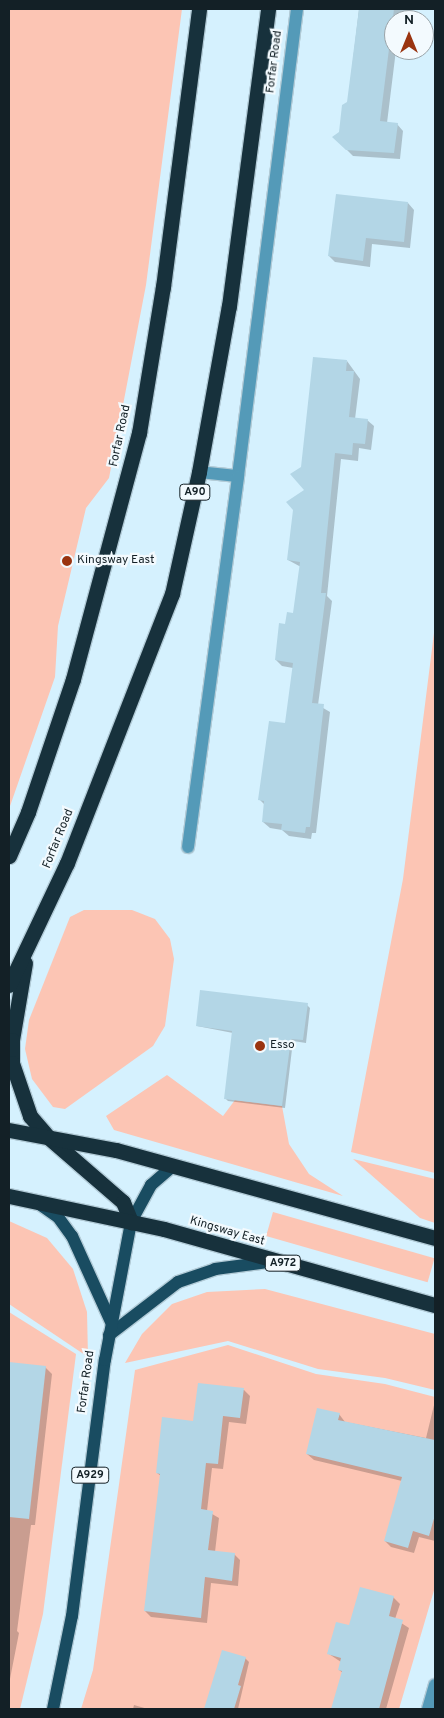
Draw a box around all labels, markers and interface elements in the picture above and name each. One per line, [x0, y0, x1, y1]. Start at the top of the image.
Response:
north arrow [384, 10, 434, 60]
text: N [404, 12, 414, 29]
street label: Forfar Road [264, 30, 286, 94]
street label: Forfar Road [107, 404, 135, 468]
road number: A90 [179, 484, 211, 501]
place label: Kingsway East [77, 554, 155, 568]
marker: Kingsway East [61, 555, 73, 567]
street label: Forfar Road [41, 807, 77, 871]
place label: Esso [270, 1039, 295, 1053]
marker: Esso [254, 1040, 266, 1052]
street label: Kingsway East [188, 1214, 266, 1250]
road number: A972 [264, 1254, 302, 1272]
street label: Forfar Road [75, 1350, 99, 1414]
road number: A929 [70, 1466, 110, 1484]

